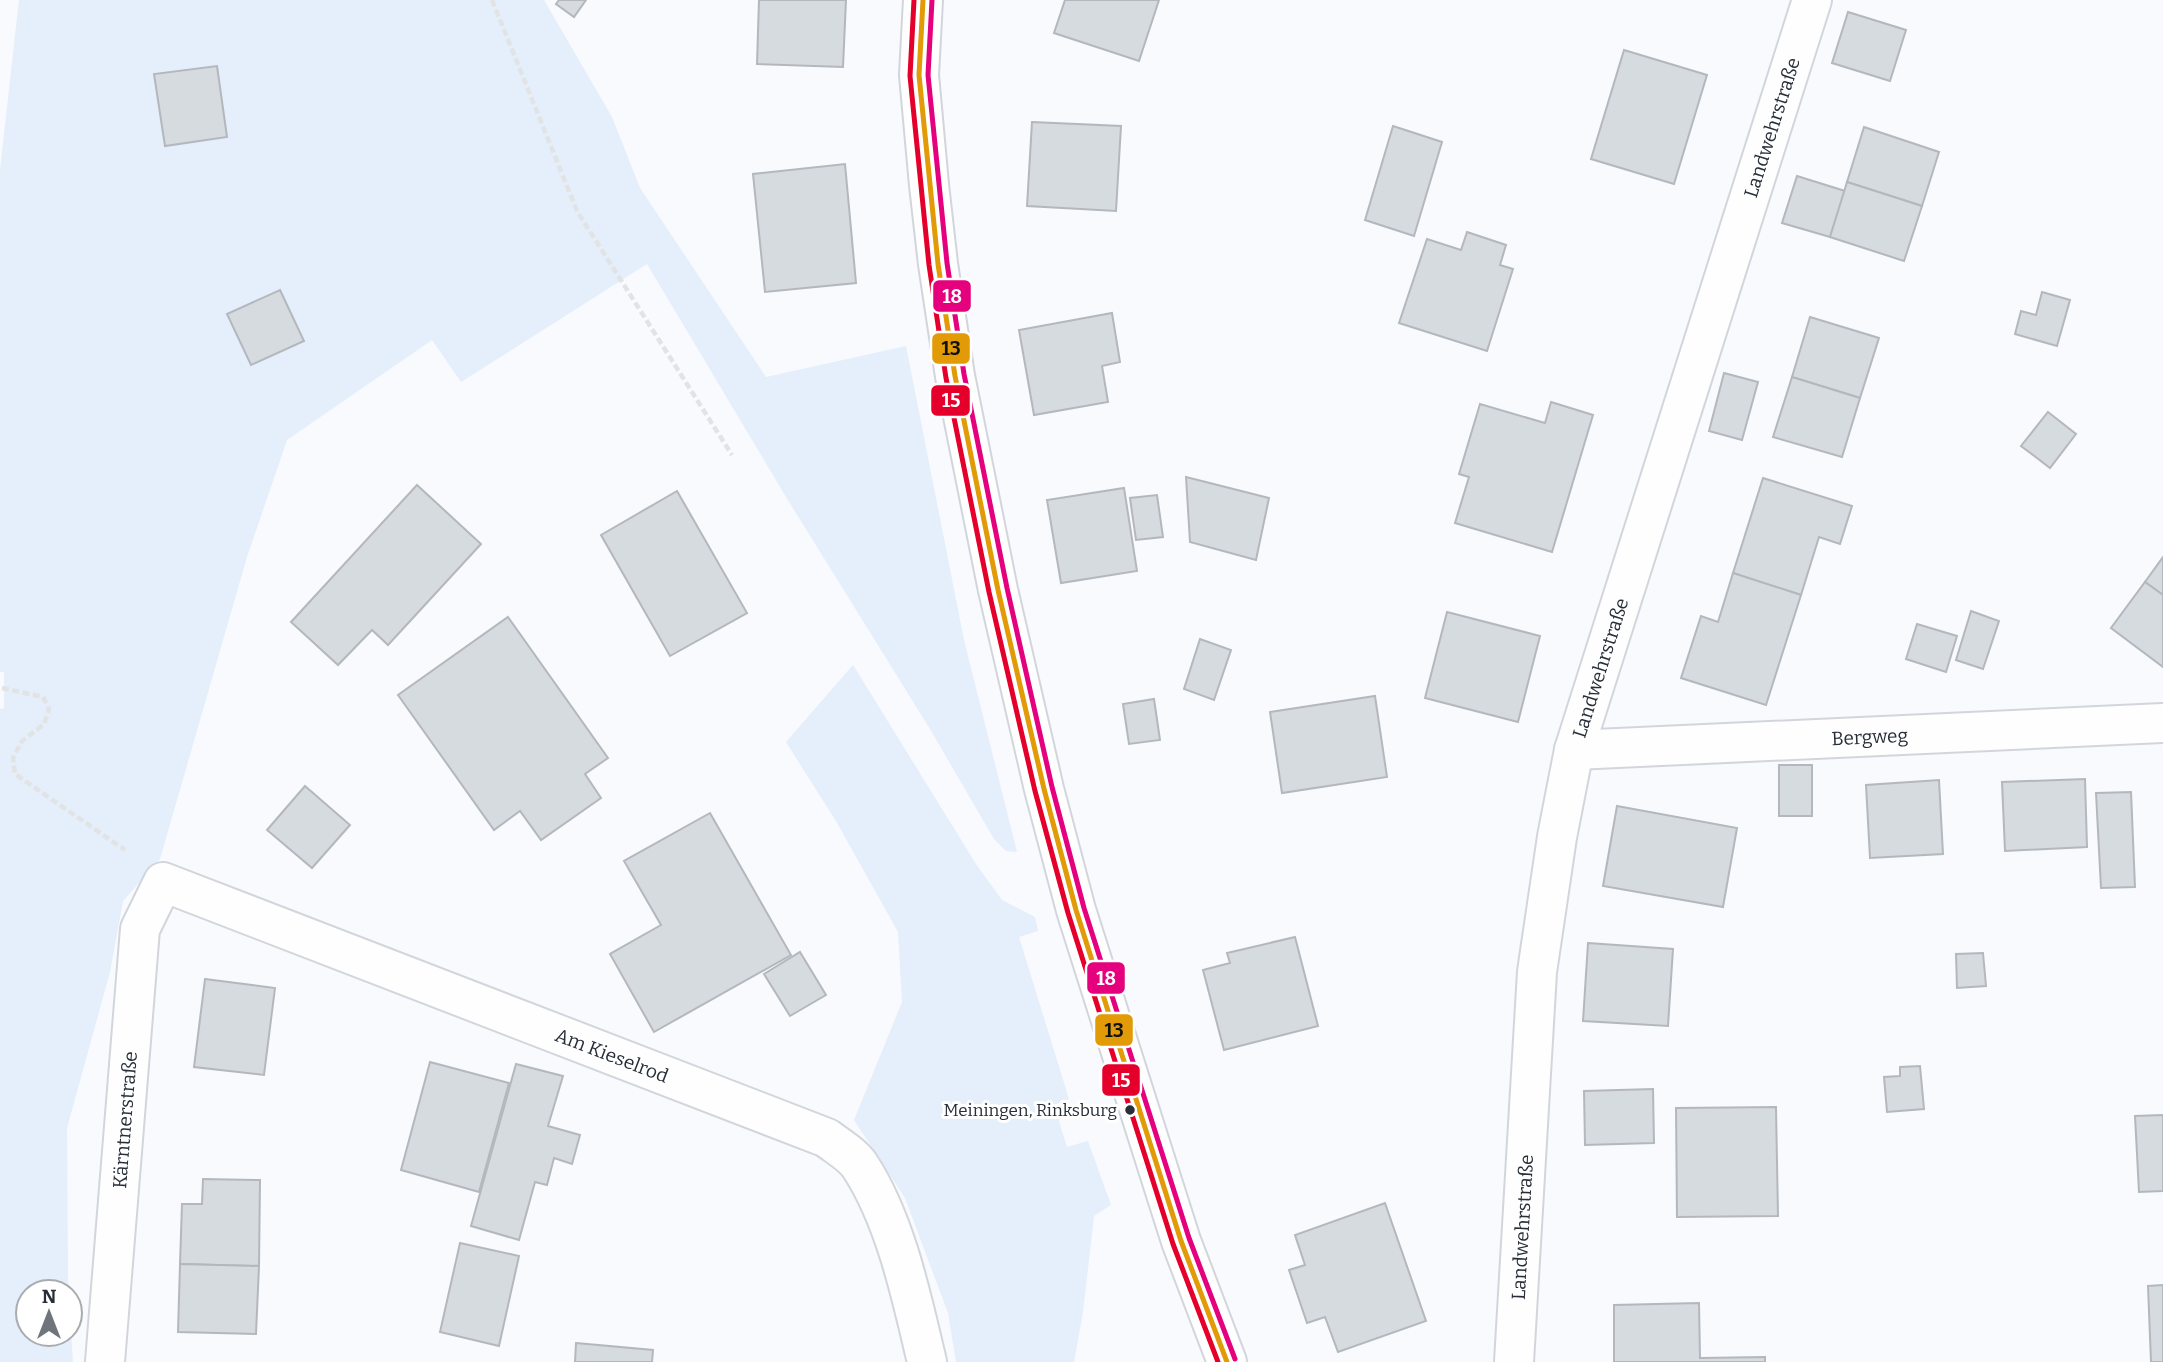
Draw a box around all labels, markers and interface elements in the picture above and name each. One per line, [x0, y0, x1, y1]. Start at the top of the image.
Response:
street label: Landwehrstraße [1739, 55, 1805, 200]
line badge: 18 [932, 279, 972, 313]
text: 18 [942, 285, 962, 308]
line badge: 13 [931, 332, 971, 365]
text: 13 [941, 337, 961, 360]
line badge: 15 [930, 384, 971, 417]
text: 15 [942, 389, 960, 412]
street label: Landwehrstraße [1567, 595, 1633, 741]
street label: Bergweg [1831, 723, 1909, 750]
line badge: 18 [1086, 961, 1126, 995]
text: 18 [1096, 967, 1116, 990]
line badge: 13 [1094, 1013, 1134, 1047]
text: 13 [1104, 1019, 1124, 1042]
street label: Am Kieselrod [552, 1023, 672, 1087]
street label: Kärntnerstraße [108, 1050, 142, 1189]
line badge: 15 [1101, 1063, 1141, 1097]
text: 15 [1112, 1069, 1130, 1092]
place label: Meiningen, Rinksburg [943, 1100, 1117, 1121]
marker: Meiningen, Rinksburg [1123, 1103, 1137, 1117]
street label: Landwehrstraße [1506, 1154, 1538, 1301]
north arrow [14, 1278, 84, 1348]
text: N [42, 1285, 57, 1308]

